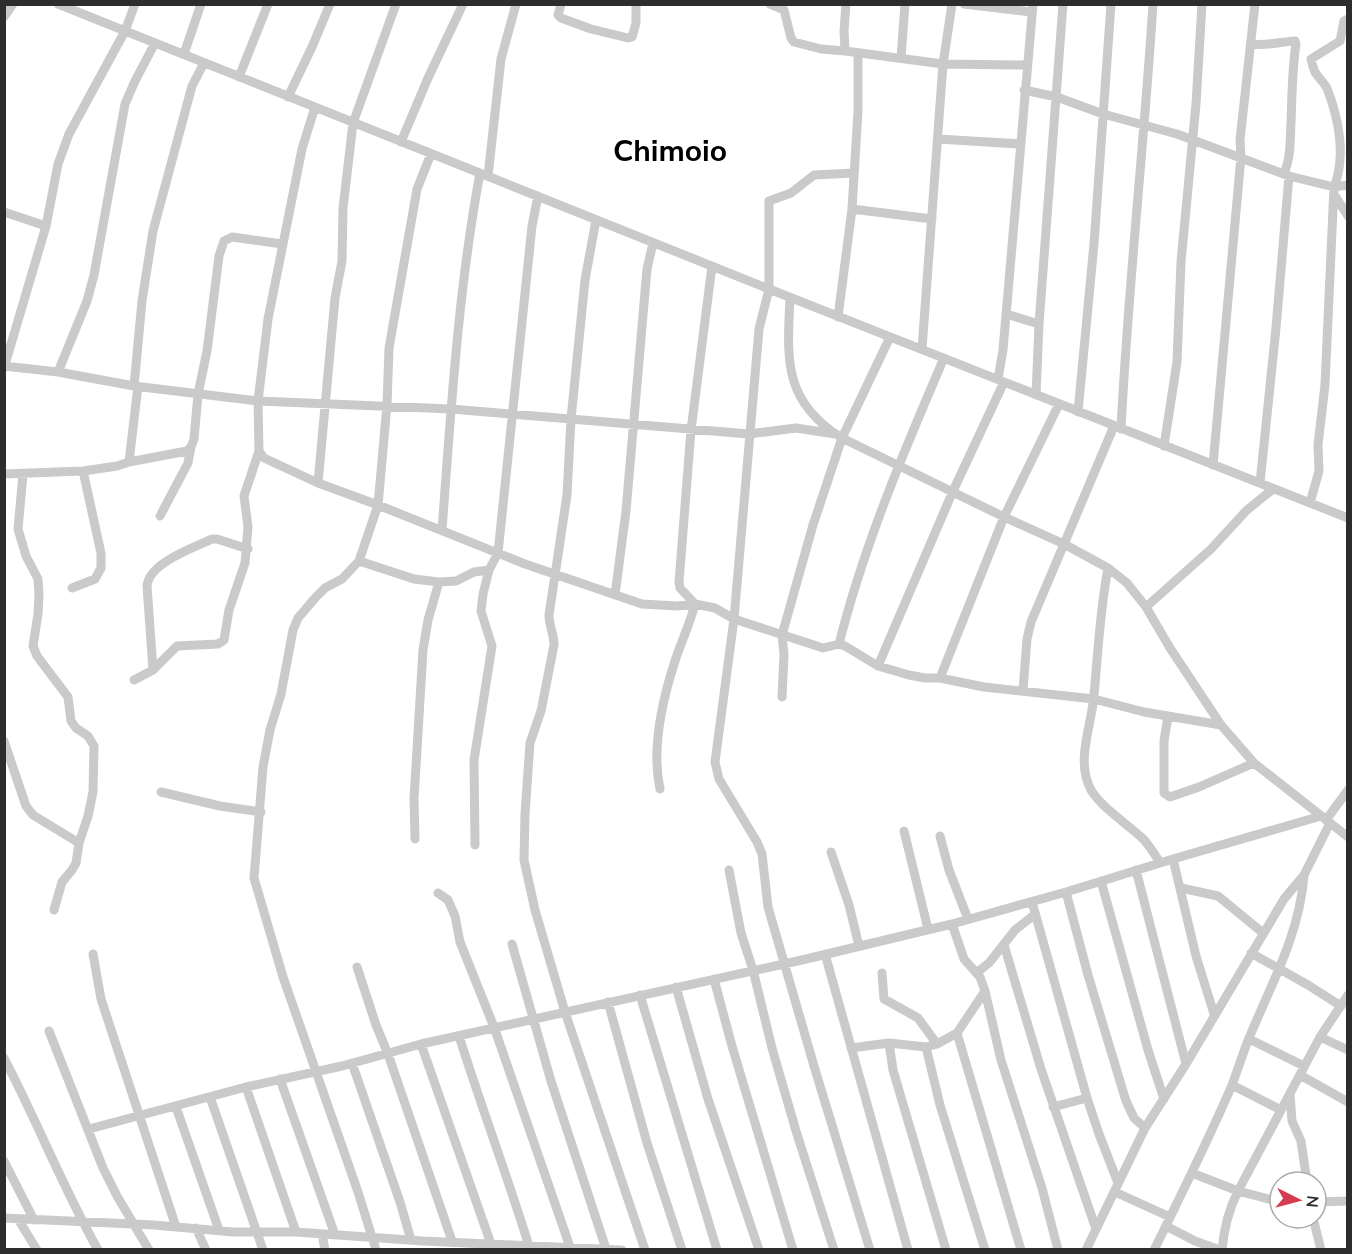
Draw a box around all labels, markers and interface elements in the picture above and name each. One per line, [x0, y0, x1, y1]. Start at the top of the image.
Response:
district label: Chimoio [613, 131, 727, 172]
north arrow [1268, 1170, 1328, 1230]
text: N [1300, 1194, 1323, 1209]

